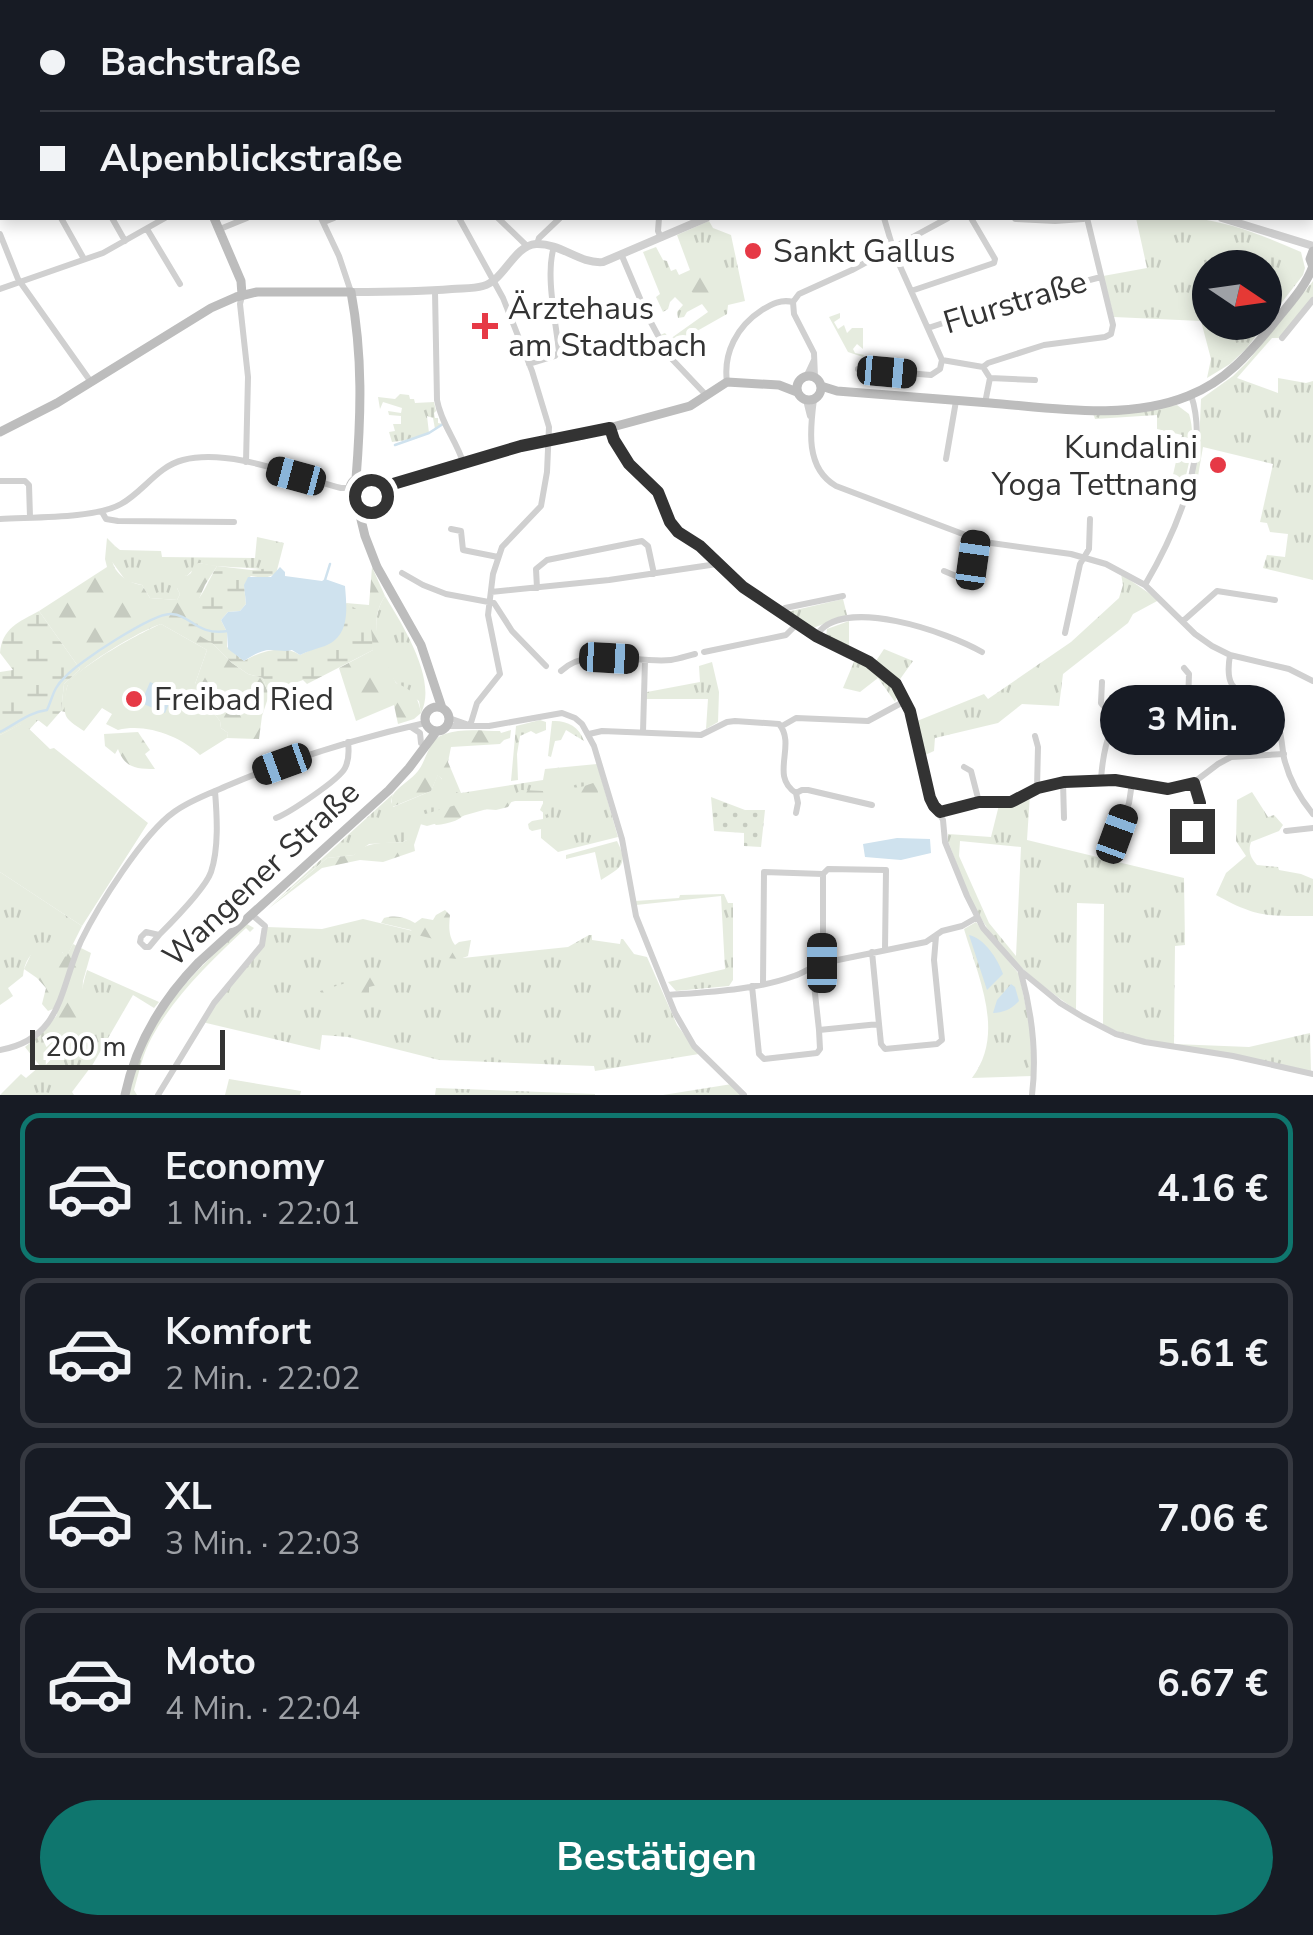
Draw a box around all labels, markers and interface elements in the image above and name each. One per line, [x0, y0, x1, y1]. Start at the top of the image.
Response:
text: Bachstraße [100, 37, 301, 88]
text: Alpenblickstraße [100, 133, 402, 184]
place label: Sankt Gallus [773, 230, 955, 273]
marker: Sankt Gallus [742, 240, 764, 262]
north arrow [1192, 250, 1282, 340]
map controls [1192, 250, 1282, 340]
street label: Flurstraße [938, 260, 1092, 344]
place label: Ärztehaus am Stadtbach [508, 287, 707, 367]
marker: Ärztehaus am Stadtbach [472, 313, 498, 339]
car [856, 354, 918, 390]
place label: Kundalini Yoga Tettnang [991, 426, 1198, 506]
car [263, 454, 329, 498]
marker: Kundalini Yoga Tettnang [1207, 454, 1229, 476]
route start [349, 474, 394, 519]
car [954, 528, 992, 592]
car [578, 641, 640, 675]
place label: Freibad Ried [154, 678, 334, 721]
callout: 3 Min. [1100, 686, 1284, 756]
marker: Freibad Ried [123, 688, 145, 710]
text: 3 Min. [1147, 698, 1238, 741]
car [249, 740, 315, 788]
street label: Wangener Straße [153, 771, 369, 977]
car [1093, 801, 1141, 867]
route end [1170, 809, 1215, 854]
car [807, 933, 837, 993]
scale bar [30, 1025, 225, 1070]
text: 200 m [45, 1028, 127, 1066]
text: Economy [165, 1141, 324, 1192]
icon: car [45, 1143, 135, 1233]
text: 4.16 € [1157, 1163, 1268, 1214]
text: 1 Min. · 22:01 [165, 1192, 361, 1235]
text: Komfort [165, 1306, 311, 1357]
icon: car [45, 1308, 135, 1398]
text: 5.61 € [1157, 1328, 1268, 1379]
text: 2 Min. · 22:02 [165, 1357, 361, 1400]
text: XL [165, 1471, 212, 1522]
icon: car [45, 1473, 135, 1563]
text: 7.06 € [1157, 1493, 1268, 1544]
text: 3 Min. · 22:03 [165, 1522, 361, 1565]
text: Moto [165, 1636, 256, 1687]
icon: car [45, 1638, 135, 1728]
text: 6.67 € [1157, 1658, 1268, 1709]
text: 4 Min. · 22:04 [165, 1687, 361, 1730]
button: Bestätigen [40, 1800, 1273, 1915]

